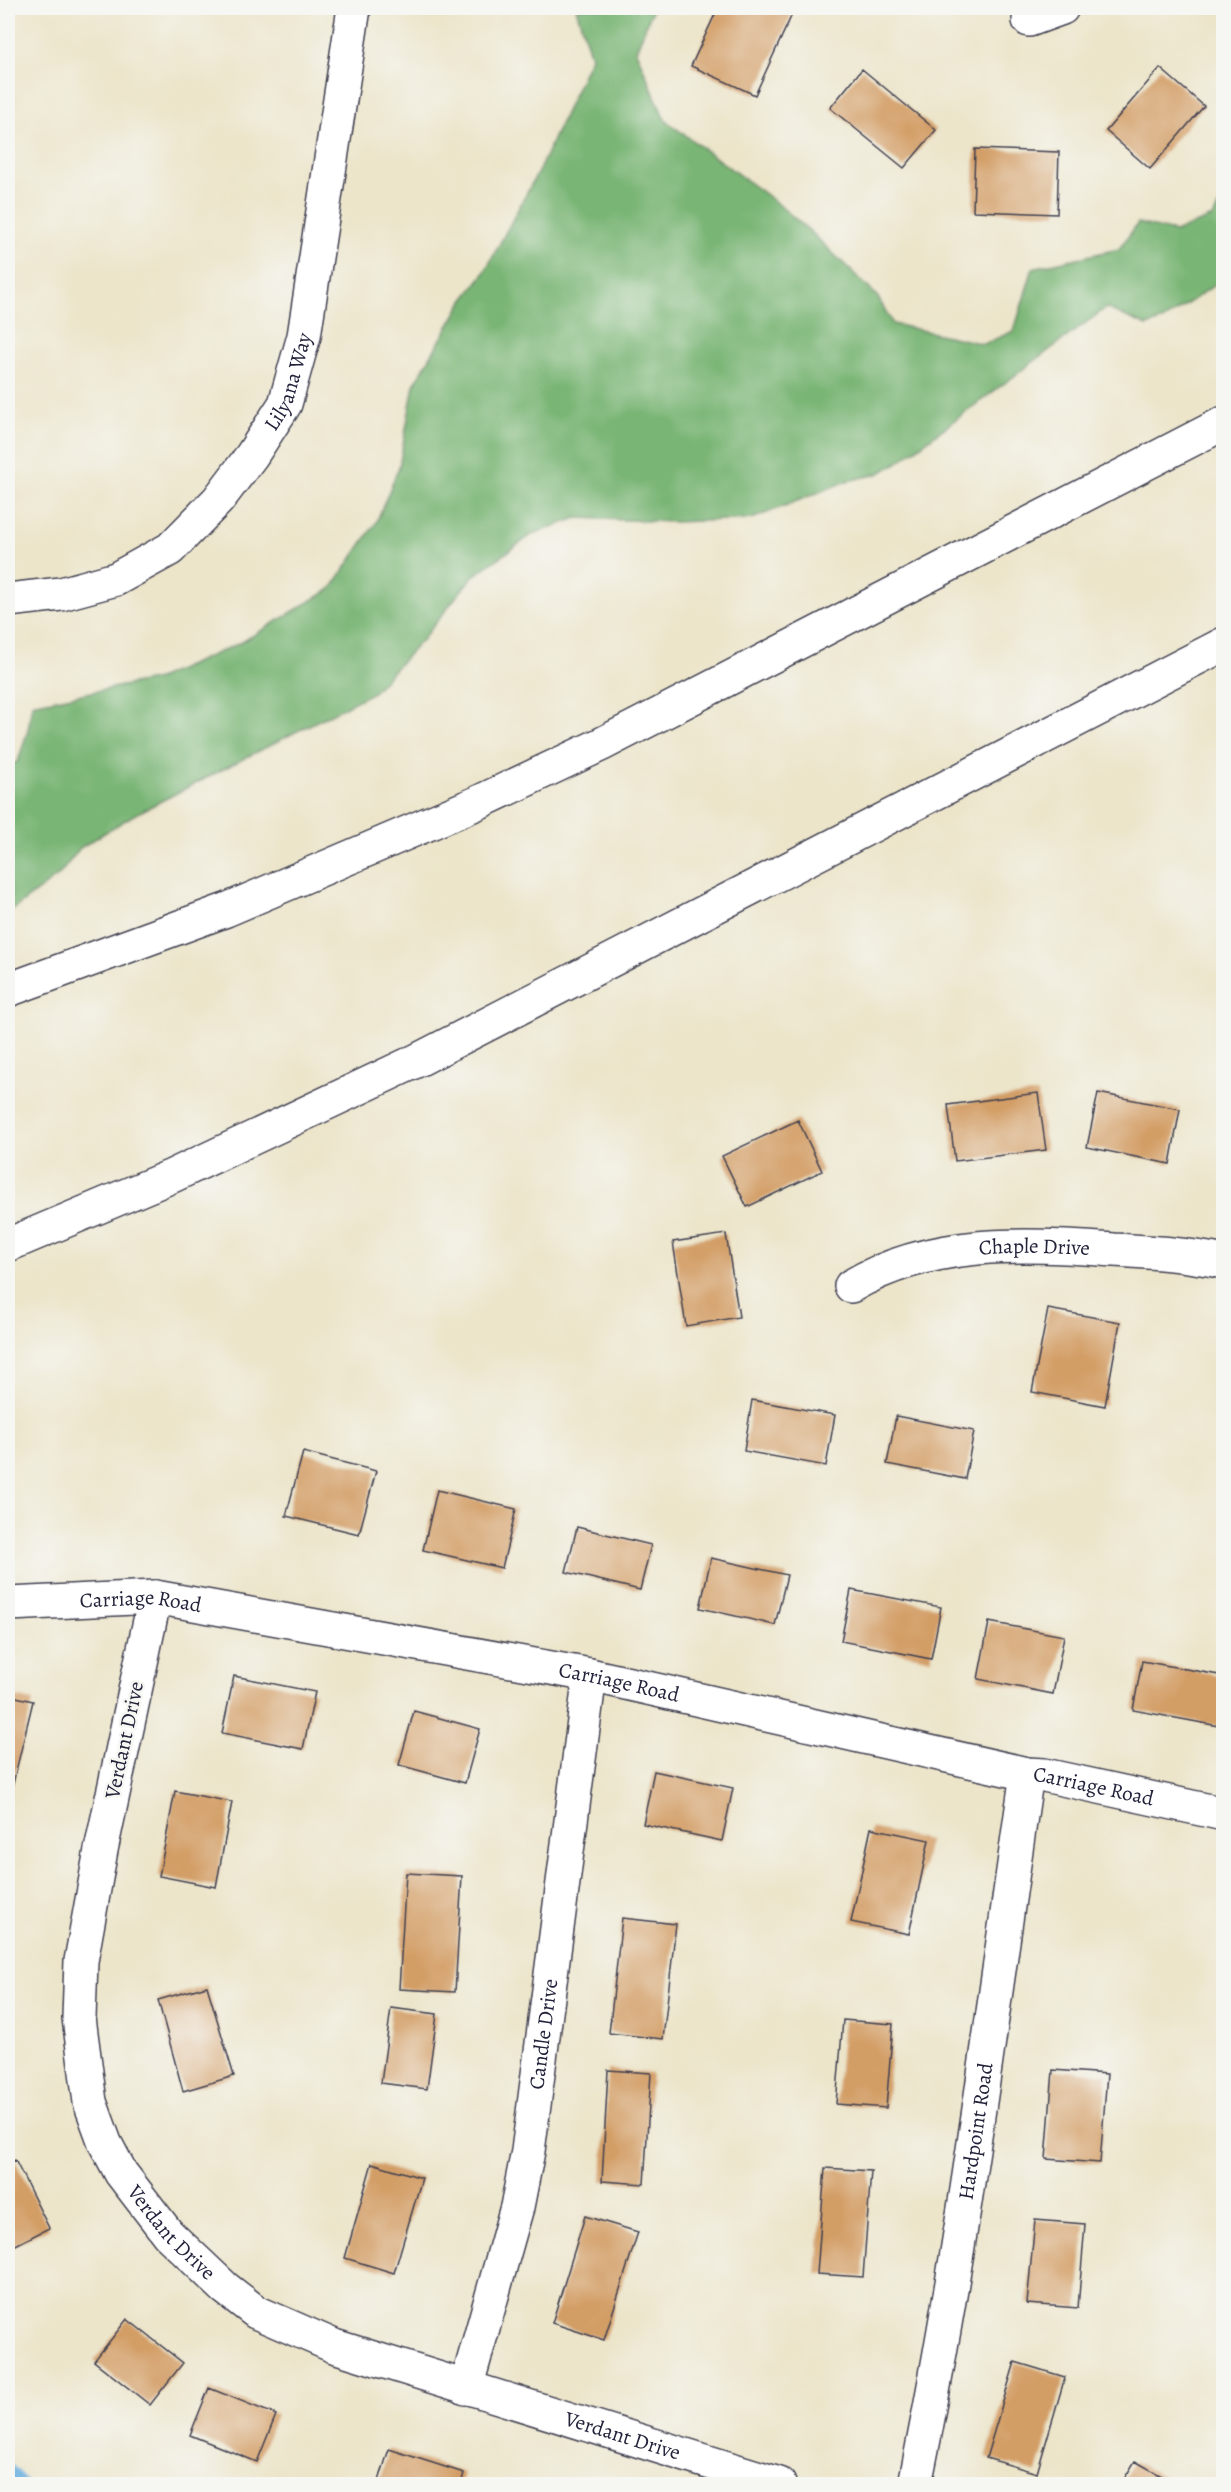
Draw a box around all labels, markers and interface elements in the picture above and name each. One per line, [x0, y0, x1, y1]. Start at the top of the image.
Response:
street label: Lilyana Way [257, 329, 318, 436]
street label: Chaple Drive [978, 1232, 1091, 1262]
street label: Carriage Road [79, 1583, 205, 1619]
street label: Carriage Road [557, 1656, 683, 1709]
street label: Verdant Drive [98, 1679, 150, 1802]
street label: Carriage Road [1033, 1760, 1157, 1813]
street label: Candle Drive [522, 1977, 564, 2091]
street label: Hardpoint Road [952, 2060, 1000, 2202]
street label: Verdant Drive [121, 2178, 222, 2286]
street label: Verdant Drive [561, 2404, 684, 2467]

